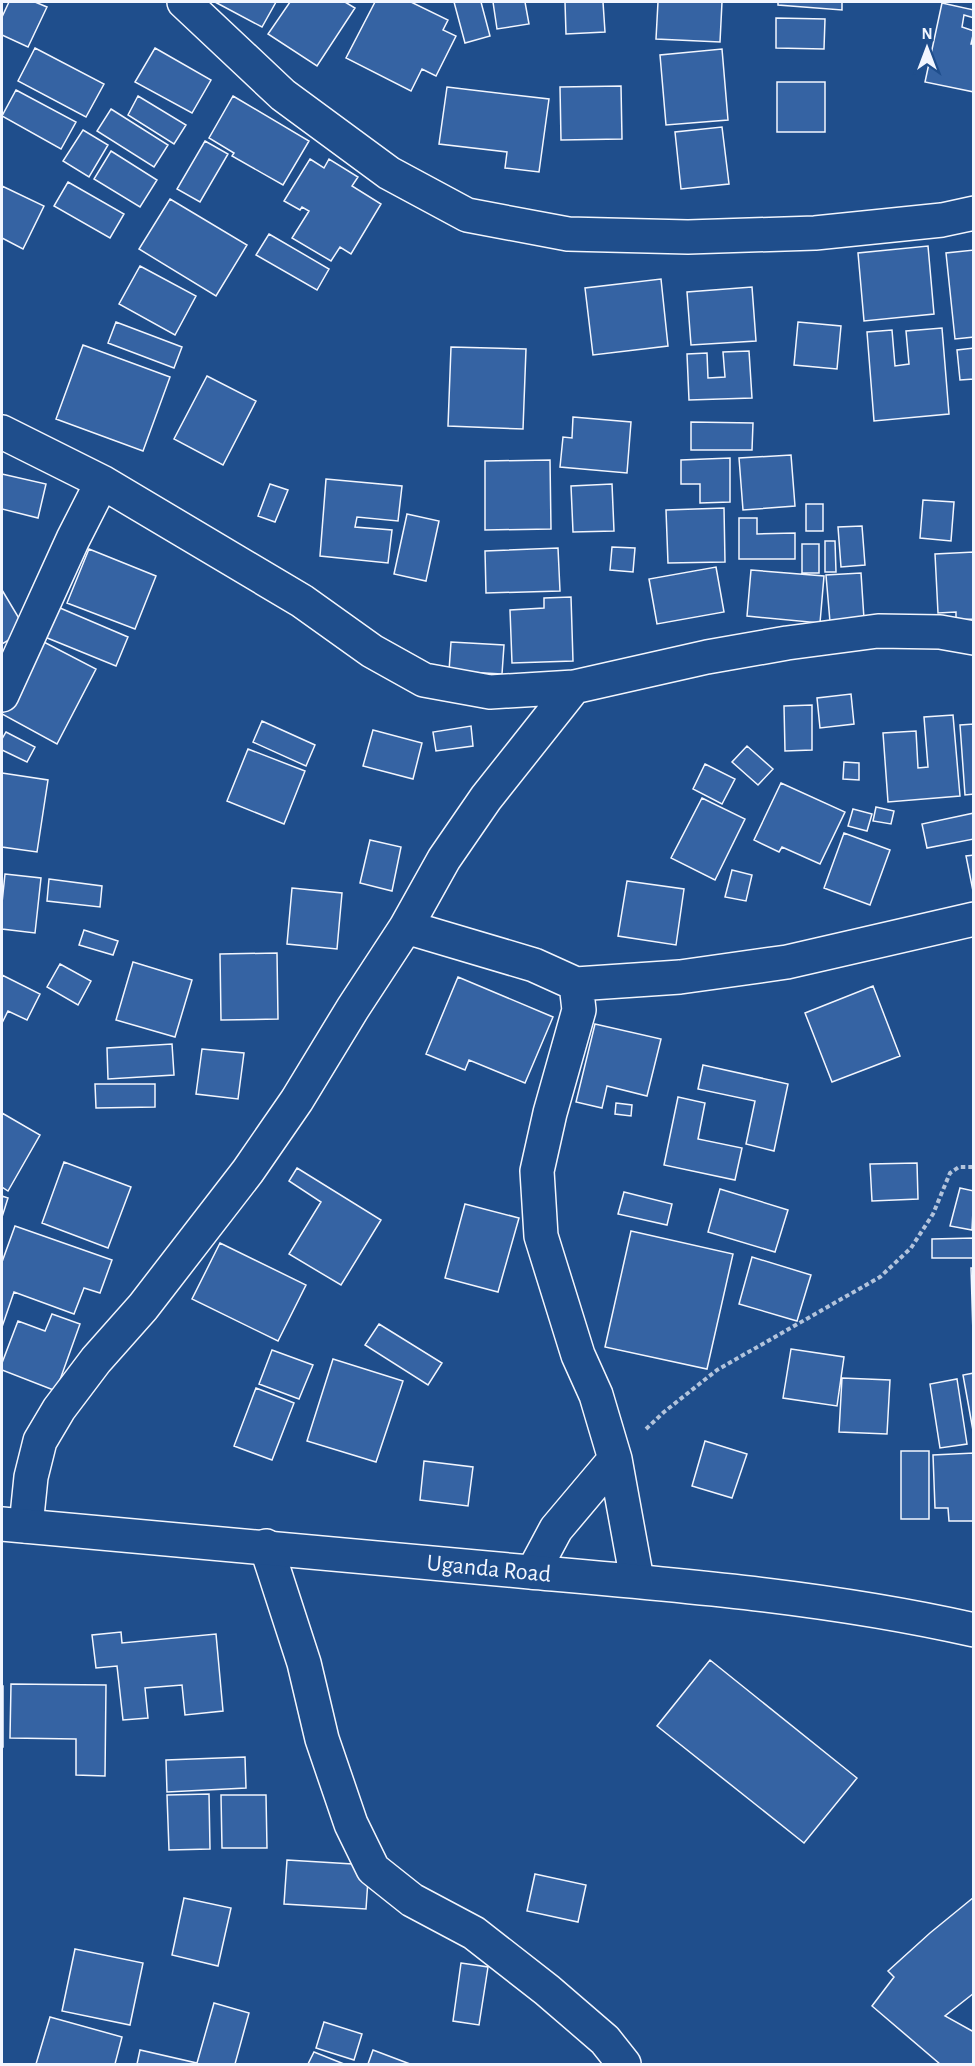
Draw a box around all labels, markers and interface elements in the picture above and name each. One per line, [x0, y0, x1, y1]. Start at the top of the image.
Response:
north arrow [897, 18, 957, 78]
text: N [921, 26, 933, 42]
street label: Uganda Road [426, 1551, 552, 1587]

